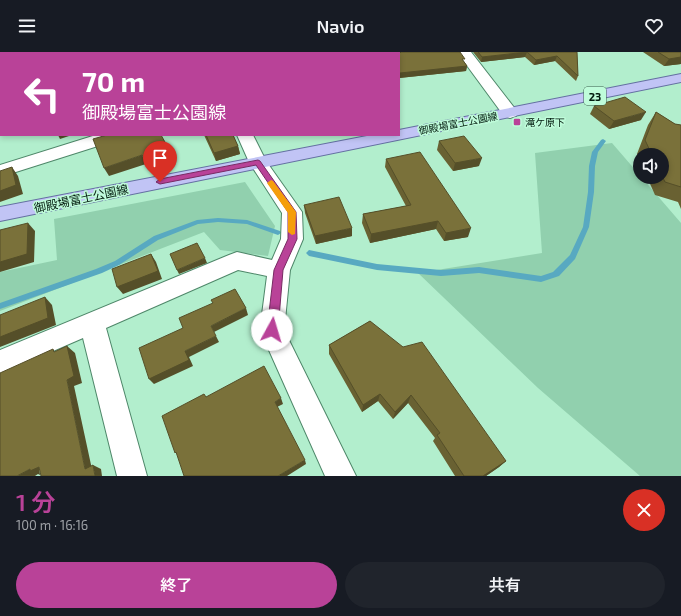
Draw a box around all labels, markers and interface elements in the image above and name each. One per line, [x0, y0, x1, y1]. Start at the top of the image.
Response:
icon: menu [16, 15, 38, 37]
text: Navio [316, 15, 365, 37]
icon: heart [643, 15, 665, 37]
text: 70 m [82, 64, 145, 98]
icon: left [16, 68, 68, 120]
road number: 23 [584, 87, 606, 105]
text: 御殿場富士公園線 [82, 101, 226, 123]
street label: 御殿場富士公園線 [418, 109, 498, 137]
place label: 滝ケ原下 [525, 116, 565, 128]
marker: 滝ケ原下 [512, 117, 522, 127]
pin [143, 141, 177, 182]
icon: arrive [149, 147, 171, 169]
map controls [633, 148, 669, 184]
button: sound [633, 148, 669, 184]
street label: 御殿場富士公園線 [33, 181, 129, 215]
position arrow [251, 309, 293, 351]
text: 1 分 [16, 487, 55, 516]
button: close [623, 489, 665, 531]
text: 100 m · 16:16 [16, 517, 88, 533]
button: 終了 [16, 562, 337, 608]
button: 共有 [345, 562, 665, 608]

